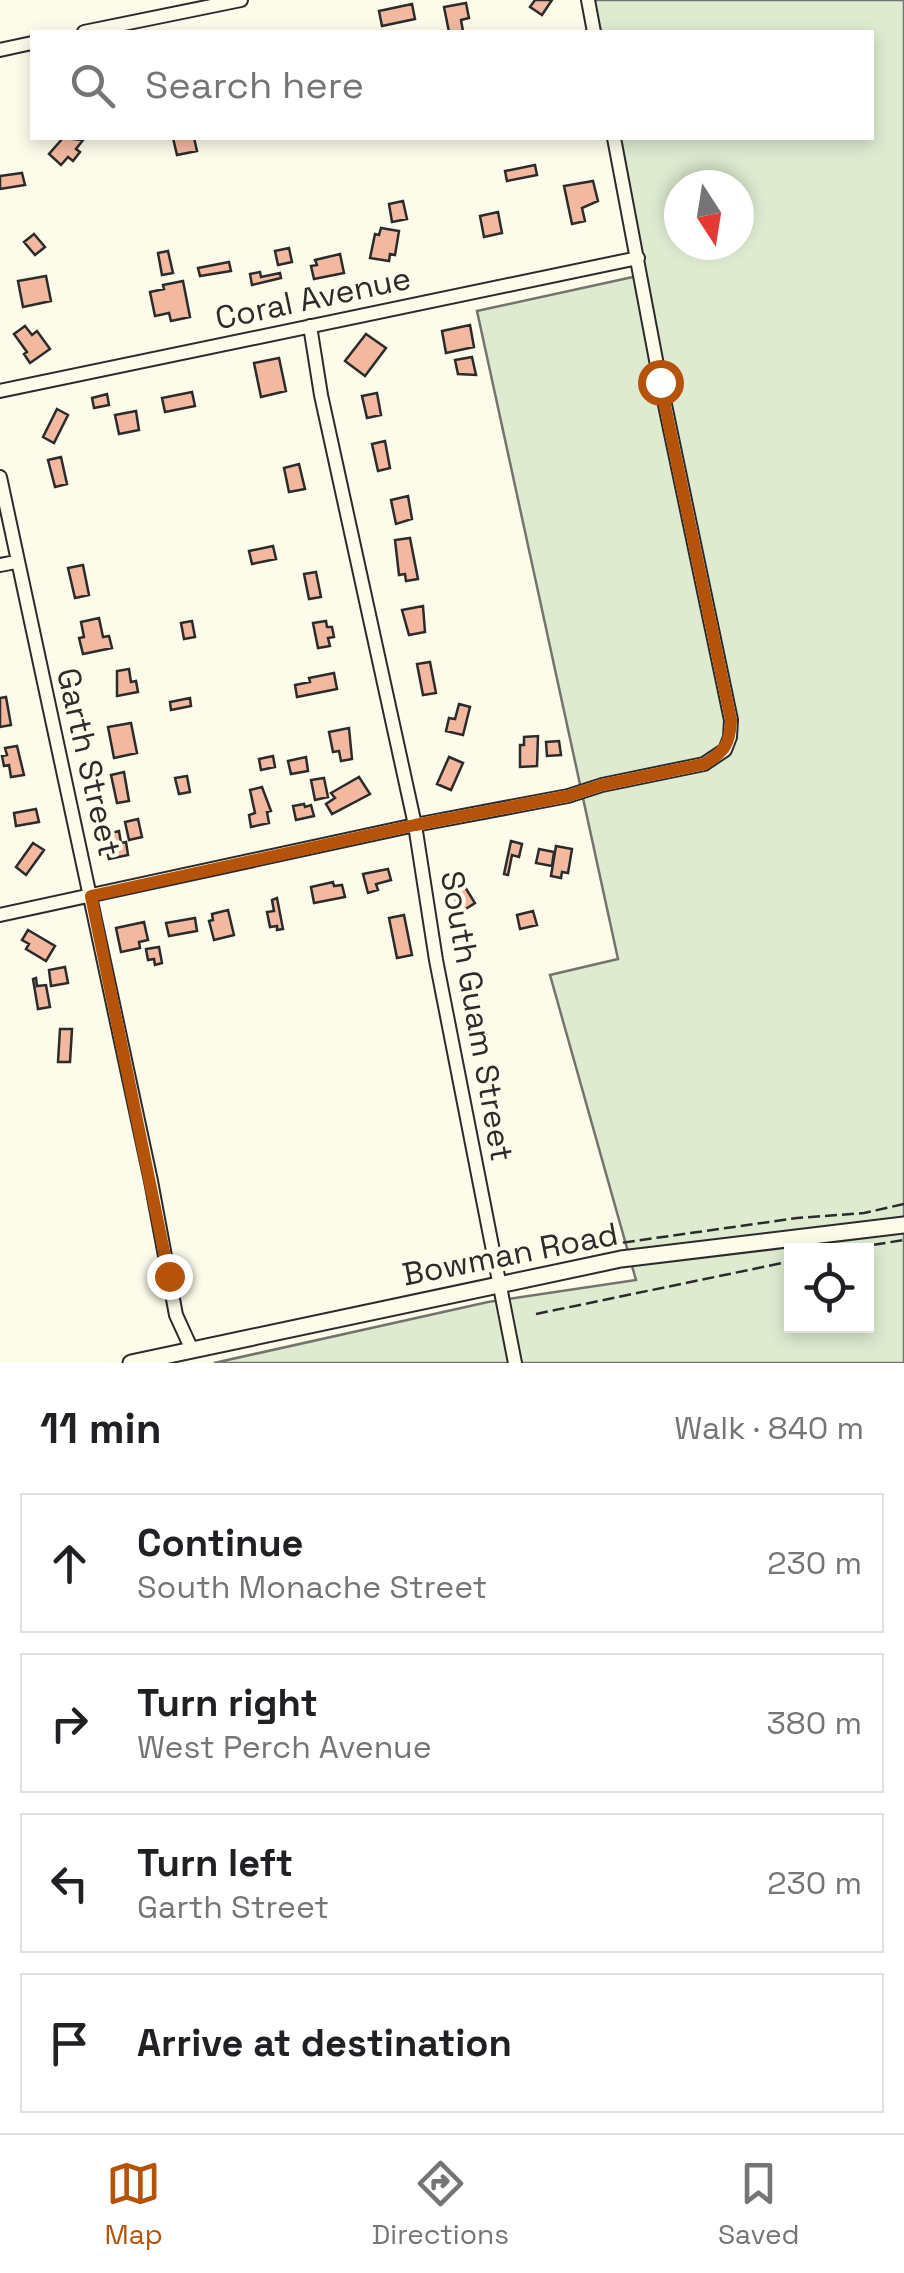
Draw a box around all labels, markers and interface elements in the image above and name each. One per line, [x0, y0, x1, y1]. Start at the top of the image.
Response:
search box [30, 30, 874, 140]
icon: search [65, 58, 120, 113]
text: Search here [145, 61, 364, 109]
north arrow [664, 170, 754, 260]
street label: Coral Avenue [212, 258, 414, 338]
route start [638, 360, 684, 406]
street label: Garth Street [48, 664, 130, 860]
street label: South Guam Street [432, 868, 522, 1164]
street label: Bowman Road [399, 1214, 621, 1294]
map controls [784, 1243, 874, 1333]
button: locate [784, 1243, 874, 1333]
route end [147, 1254, 193, 1300]
text: 11 min [40, 1402, 162, 1455]
text: Walk · 840 m [674, 1408, 864, 1448]
text: Continue [137, 1519, 303, 1567]
icon: ahead [42, 1536, 97, 1591]
text: 230 m [767, 1543, 862, 1583]
text: South Monache Street [137, 1567, 487, 1607]
text: Turn right [137, 1679, 318, 1727]
icon: right [42, 1696, 97, 1751]
text: 380 m [766, 1703, 862, 1743]
text: West Perch Avenue [137, 1727, 432, 1767]
text: Turn left [137, 1839, 293, 1887]
icon: left [42, 1856, 97, 1911]
text: 230 m [767, 1863, 862, 1903]
text: Garth Street [137, 1887, 329, 1927]
icon: arrive [42, 2016, 97, 2071]
text: Arrive at destination [137, 2019, 512, 2067]
tab: Map [104, 2156, 163, 2252]
tab: Directions [372, 2156, 509, 2252]
tab: Saved [718, 2156, 800, 2252]

